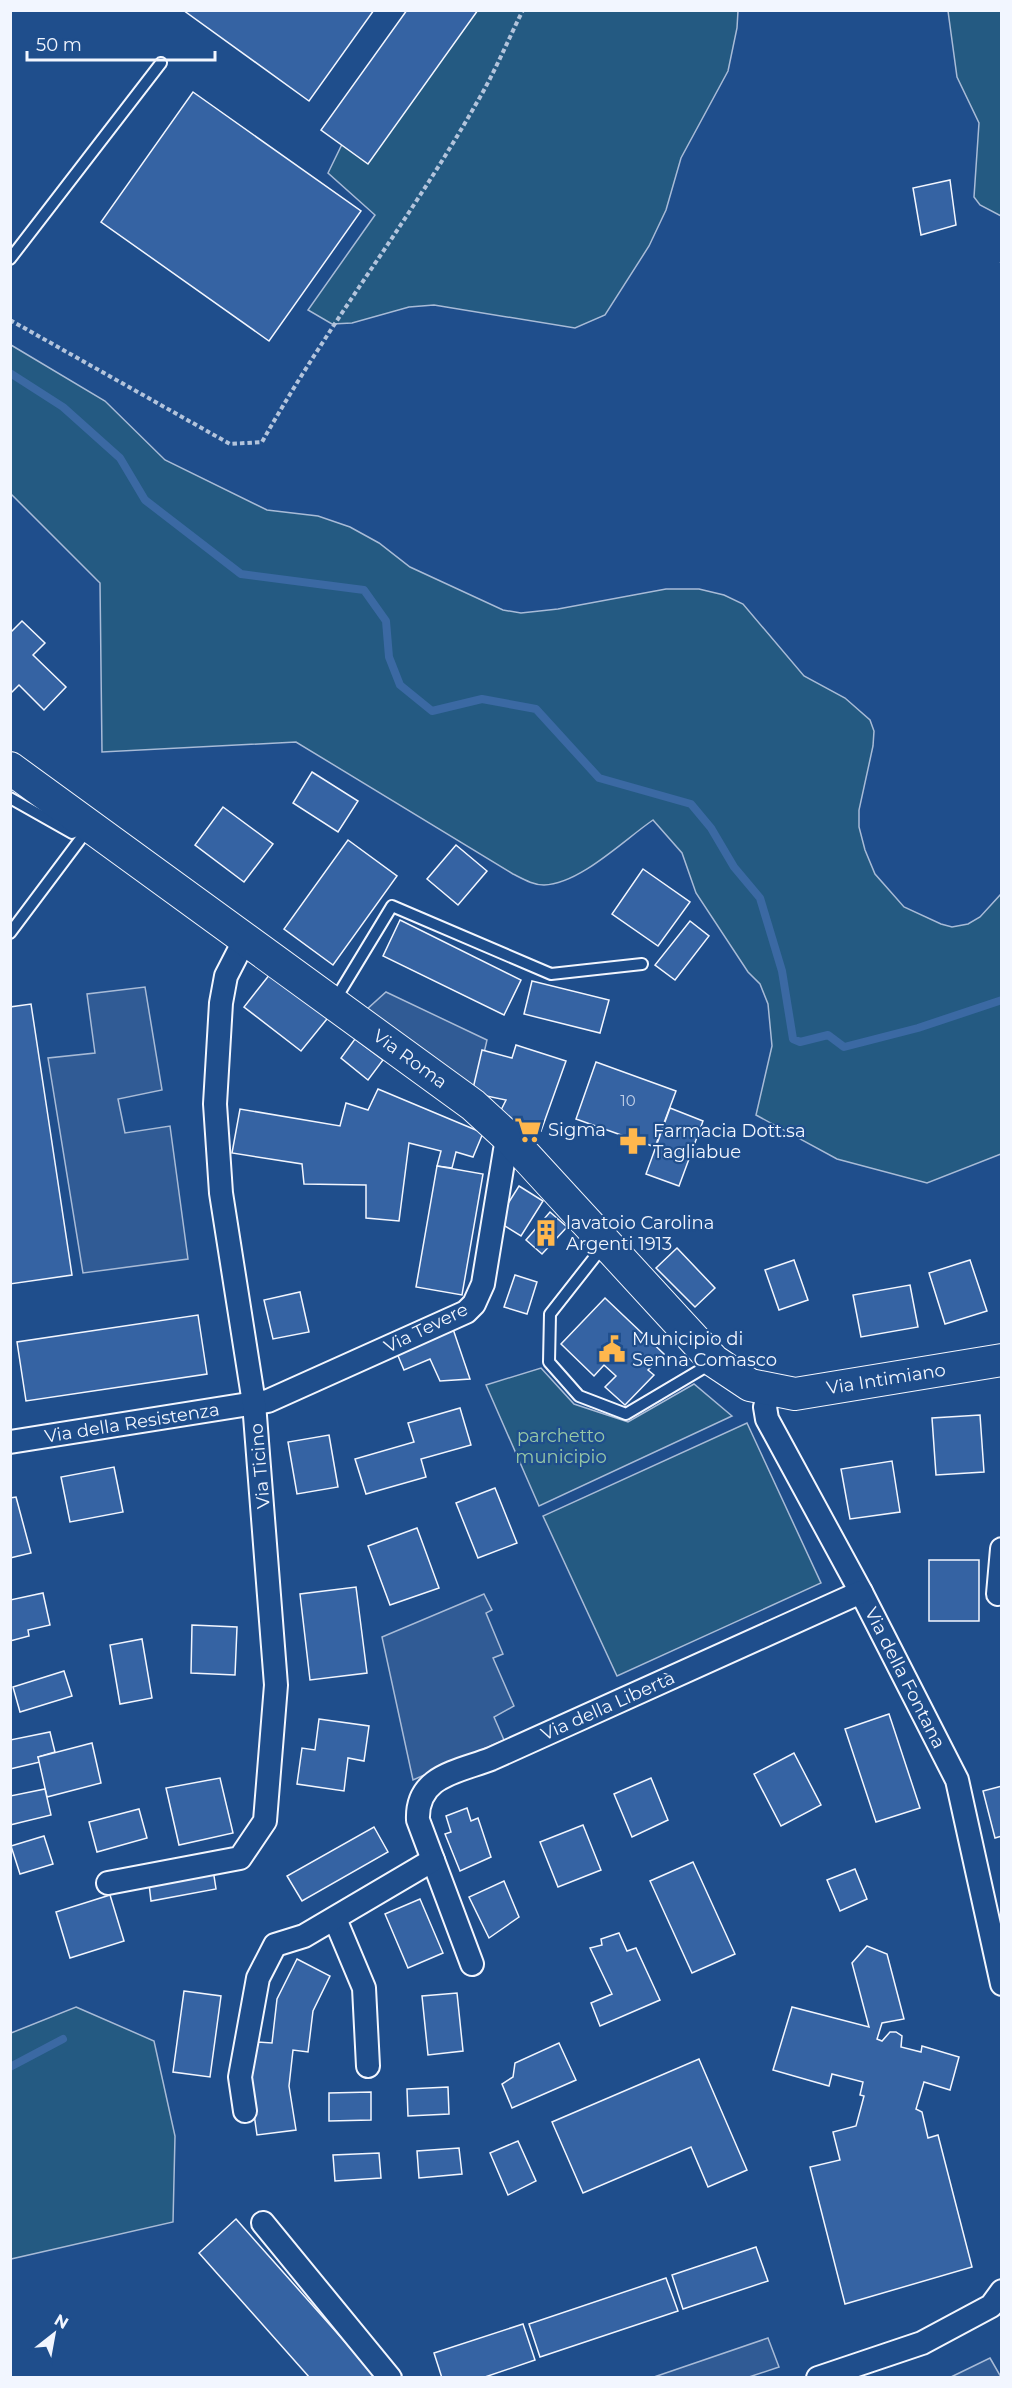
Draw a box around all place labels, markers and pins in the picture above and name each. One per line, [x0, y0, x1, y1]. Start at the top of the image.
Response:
supermarket icon: Sigma [513, 1115, 543, 1145]
place label: Sigma [548, 1119, 606, 1141]
place label: Farmacia Dott.sa Tagliabue [653, 1120, 806, 1163]
pharmacy icon: Farmacia Dott.sa Tagliabue [618, 1126, 648, 1156]
place label: lavatoio Carolina Argenti 1913 [566, 1212, 714, 1255]
building icon: lavatoio Carolina Argenti 1913 [531, 1218, 561, 1248]
place label: Municipio di Senna Comasco [632, 1328, 777, 1371]
public building icon: Municipio di Senna Comasco [597, 1334, 627, 1364]

